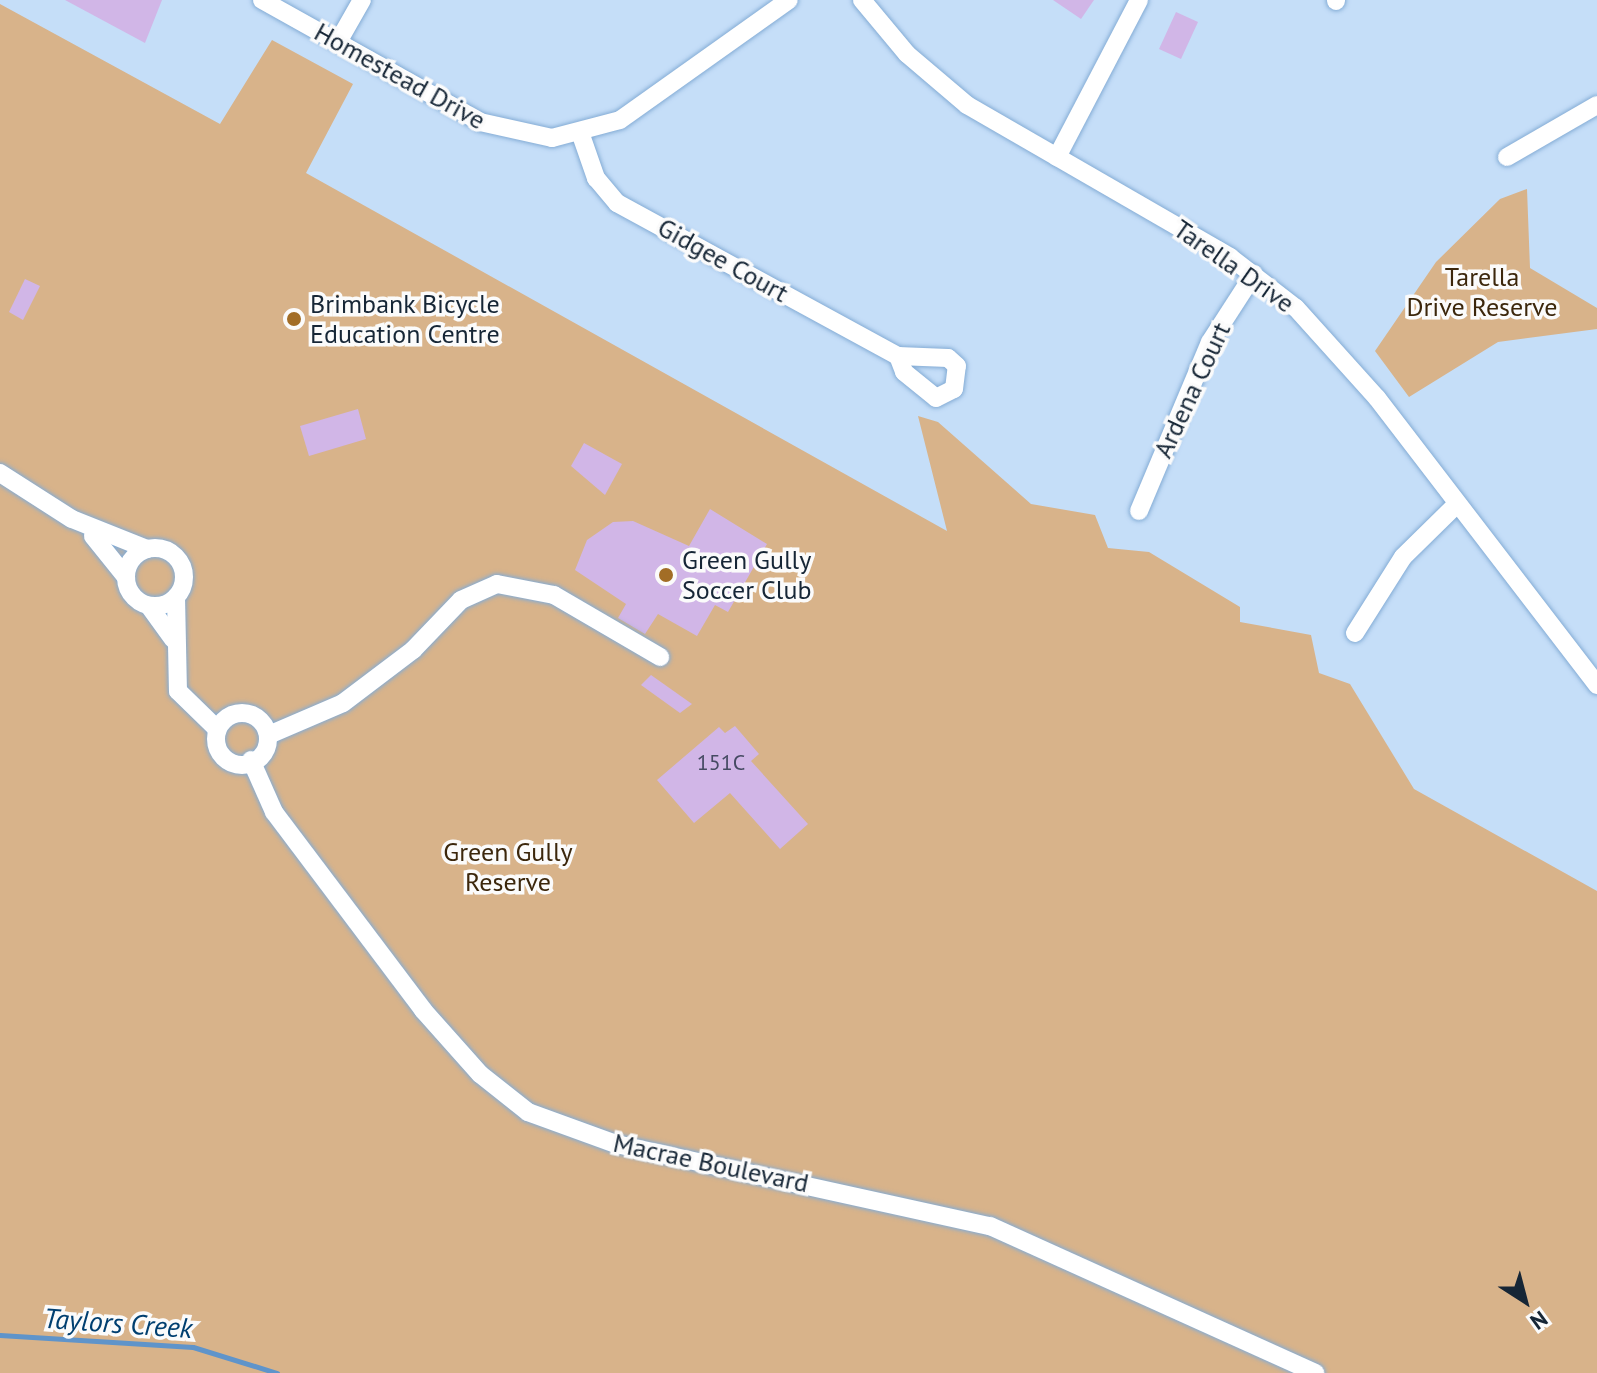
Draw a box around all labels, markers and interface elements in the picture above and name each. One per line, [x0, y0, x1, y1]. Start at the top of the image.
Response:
street label: Homestead Drive [309, 16, 491, 136]
street label: Gidgee Court [652, 211, 794, 309]
street label: Tarella Drive [1168, 213, 1300, 319]
park label: Tarella Drive Reserve [1406, 261, 1558, 322]
place label: Brimbank Bicycle Education Centre [310, 288, 501, 350]
marker: Brimbank Bicycle Education Centre [285, 310, 303, 328]
street label: Ardena Court [1147, 317, 1237, 463]
place label: Green Gully Soccer Club [682, 544, 811, 606]
marker: Green Gully Soccer Club [657, 566, 675, 584]
house number: 151C [697, 750, 745, 776]
park label: Green Gully Reserve [443, 836, 573, 898]
street label: Macrae Boulevard [611, 1127, 811, 1199]
north arrow [1485, 1261, 1565, 1341]
water label: Taylors Creek [42, 1301, 194, 1345]
text: N [1525, 1305, 1553, 1336]

